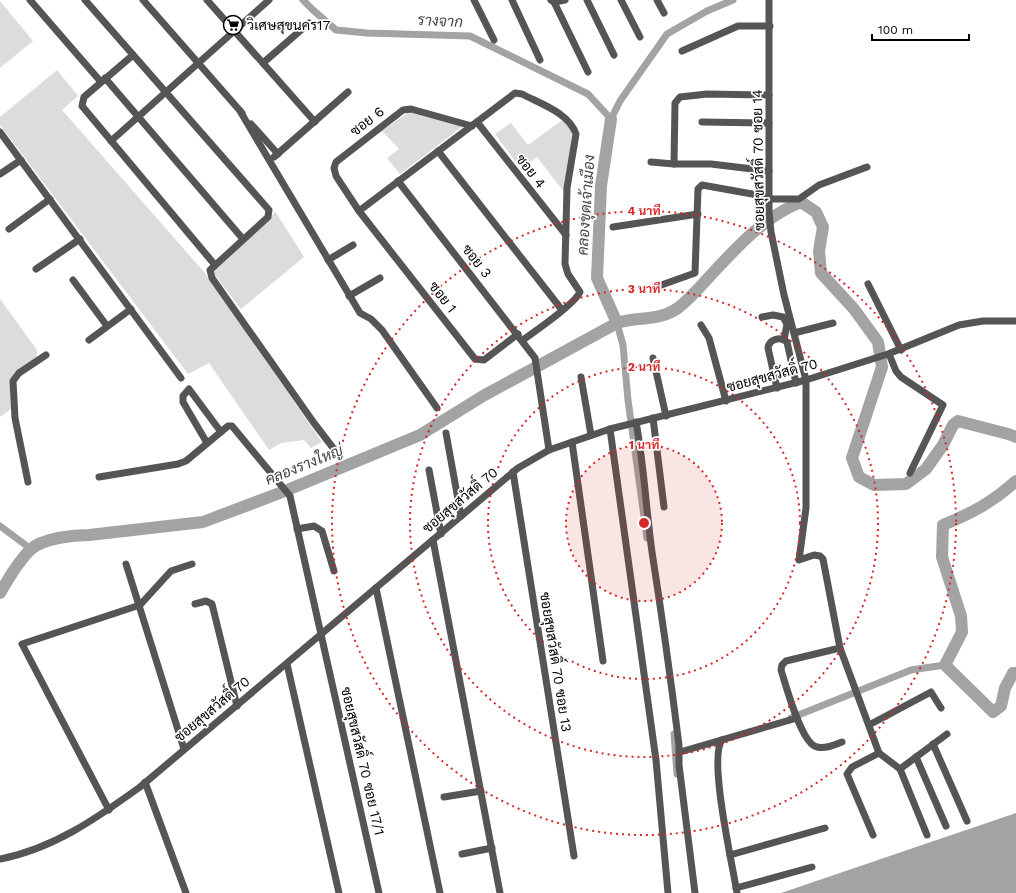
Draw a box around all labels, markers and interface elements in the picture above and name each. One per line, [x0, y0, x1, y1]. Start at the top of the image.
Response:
water label: รางจาก [417, 11, 463, 31]
supermarket icon: วิเศษสุขนคร17 [222, 14, 244, 36]
scale bar [872, 16, 969, 42]
place label: วิเศษสุขนคร17 [246, 17, 330, 35]
text: 100 m [878, 23, 913, 37]
street label: ซอยสุขสวัสดิ์ 70 ซอย 14 [744, 89, 769, 231]
street label: ซอย 6 [347, 103, 387, 139]
street label: ซอย 4 [513, 151, 549, 191]
water label: คลองขุดเจ้าเมือง [573, 154, 601, 256]
text: 4 นาที [627, 203, 661, 218]
street label: ซอย 3 [459, 241, 495, 281]
street label: ซอย 1 [426, 278, 460, 316]
text: 3 นาที [628, 281, 660, 296]
street label: ซอยสุขสวัสดิ์ 70 [724, 351, 820, 397]
text: 2 นาที [628, 359, 660, 374]
text: 1 นาที [629, 437, 659, 452]
water label: คลองรางใหญ่ [262, 440, 347, 489]
street label: ซอยสุขสวัสดิ์ 70 [416, 460, 502, 538]
centre of rings [637, 516, 651, 530]
street label: ซอยสุขสวัสดิ์ 70 ซอย 13 [535, 590, 579, 733]
street label: ซอยสุขสวัสดิ์ 70 [168, 669, 254, 747]
street label: ซอยสุขสวัสดิ์ 70 ซอย 17/1 [336, 684, 392, 837]

